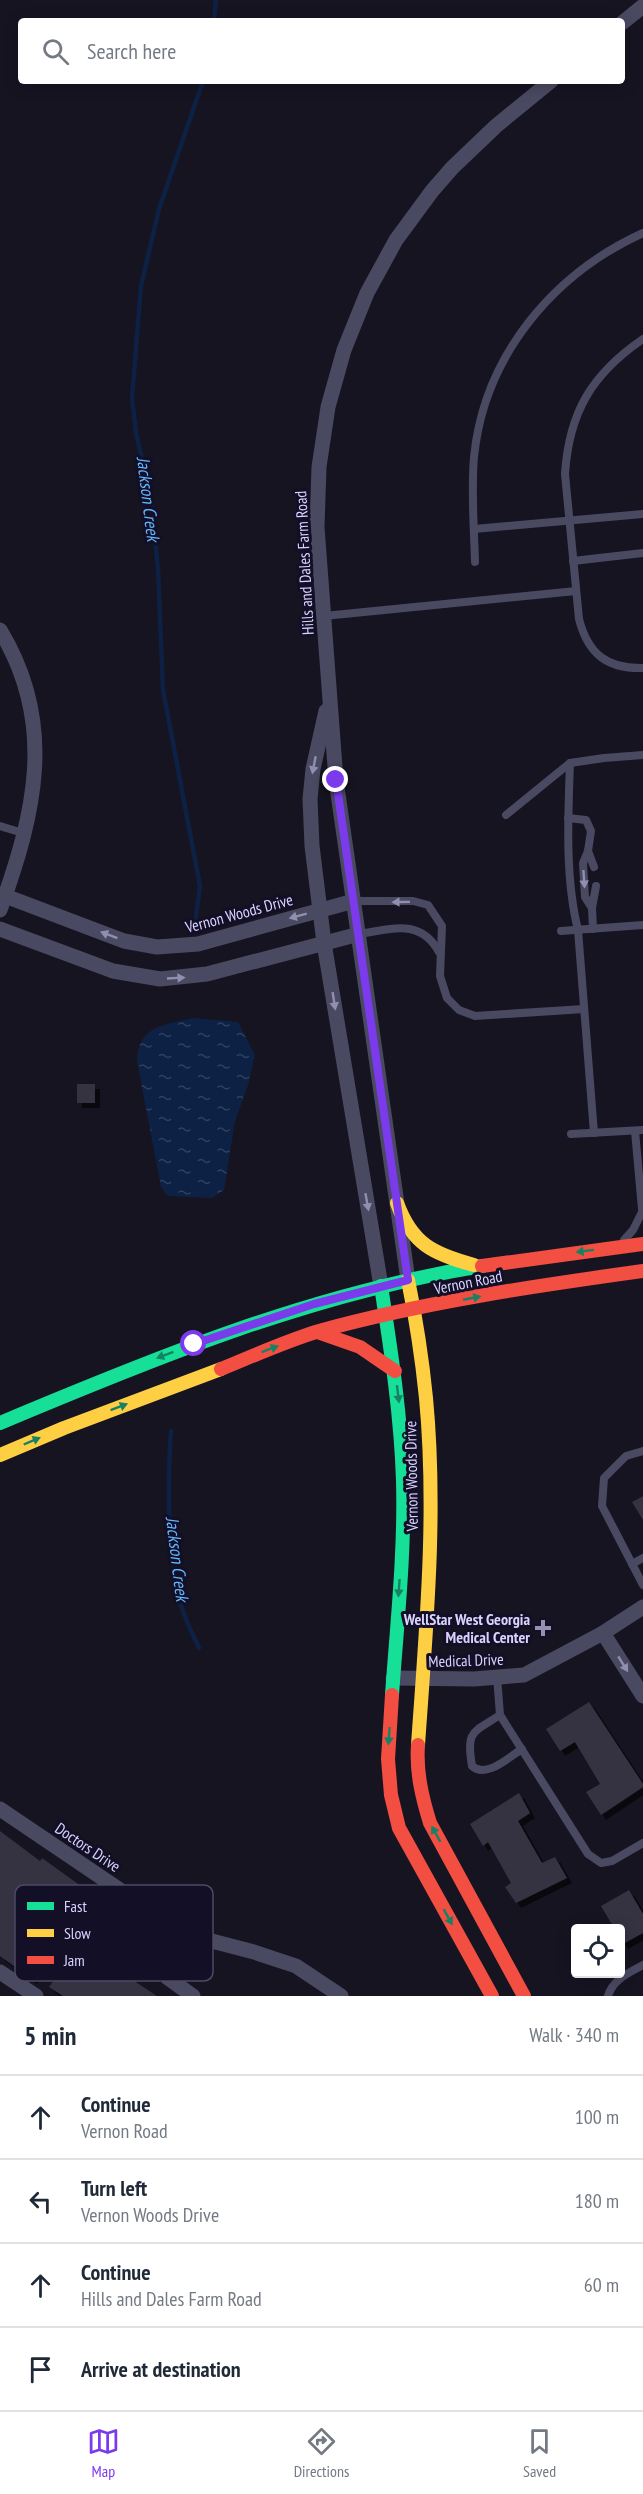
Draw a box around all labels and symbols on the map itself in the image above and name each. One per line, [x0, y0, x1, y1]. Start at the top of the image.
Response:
water label: Jackson Creek [132, 454, 165, 545]
street label: Hills and Dales Farm Road [290, 490, 318, 636]
one-way arrow [309, 756, 318, 775]
route end [322, 766, 348, 792]
one-way arrow [579, 869, 589, 888]
street label: Vernon Woods Drive [182, 889, 295, 937]
one-way arrow [392, 897, 411, 906]
one-way arrow [289, 912, 307, 921]
one-way arrow [100, 930, 118, 939]
one-way arrow [167, 974, 186, 983]
one-way arrow [330, 991, 339, 1010]
one-way arrow [363, 1193, 372, 1212]
one-way arrow [575, 1246, 594, 1256]
street label: Vernon Road [431, 1266, 504, 1299]
one-way arrow [463, 1293, 482, 1302]
route start [180, 1330, 206, 1356]
one-way arrow [261, 1344, 279, 1353]
one-way arrow [156, 1350, 174, 1360]
one-way arrow [393, 1384, 402, 1403]
one-way arrow [110, 1402, 128, 1412]
street label: Vernon Woods Drive [400, 1421, 422, 1532]
one-way arrow [23, 1436, 41, 1445]
water label: Jackson Creek [161, 1514, 194, 1605]
one-way arrow [394, 1579, 404, 1598]
place label: WellStar West Georgia Medical Center [403, 1609, 530, 1647]
marker: WellStar West Georgia Medical Center [534, 1619, 552, 1637]
street label: Medical Drive [428, 1649, 504, 1671]
one-way arrow [617, 1656, 628, 1672]
one-way arrow [384, 1727, 394, 1746]
street label: Doctors Drive [52, 1818, 124, 1876]
one-way arrow [431, 1825, 441, 1842]
legend [15, 1885, 213, 1981]
text: Fast [64, 1896, 87, 1916]
one-way arrow [443, 1909, 453, 1926]
text: Slow [64, 1923, 91, 1943]
text: Jam [63, 1950, 85, 1970]

